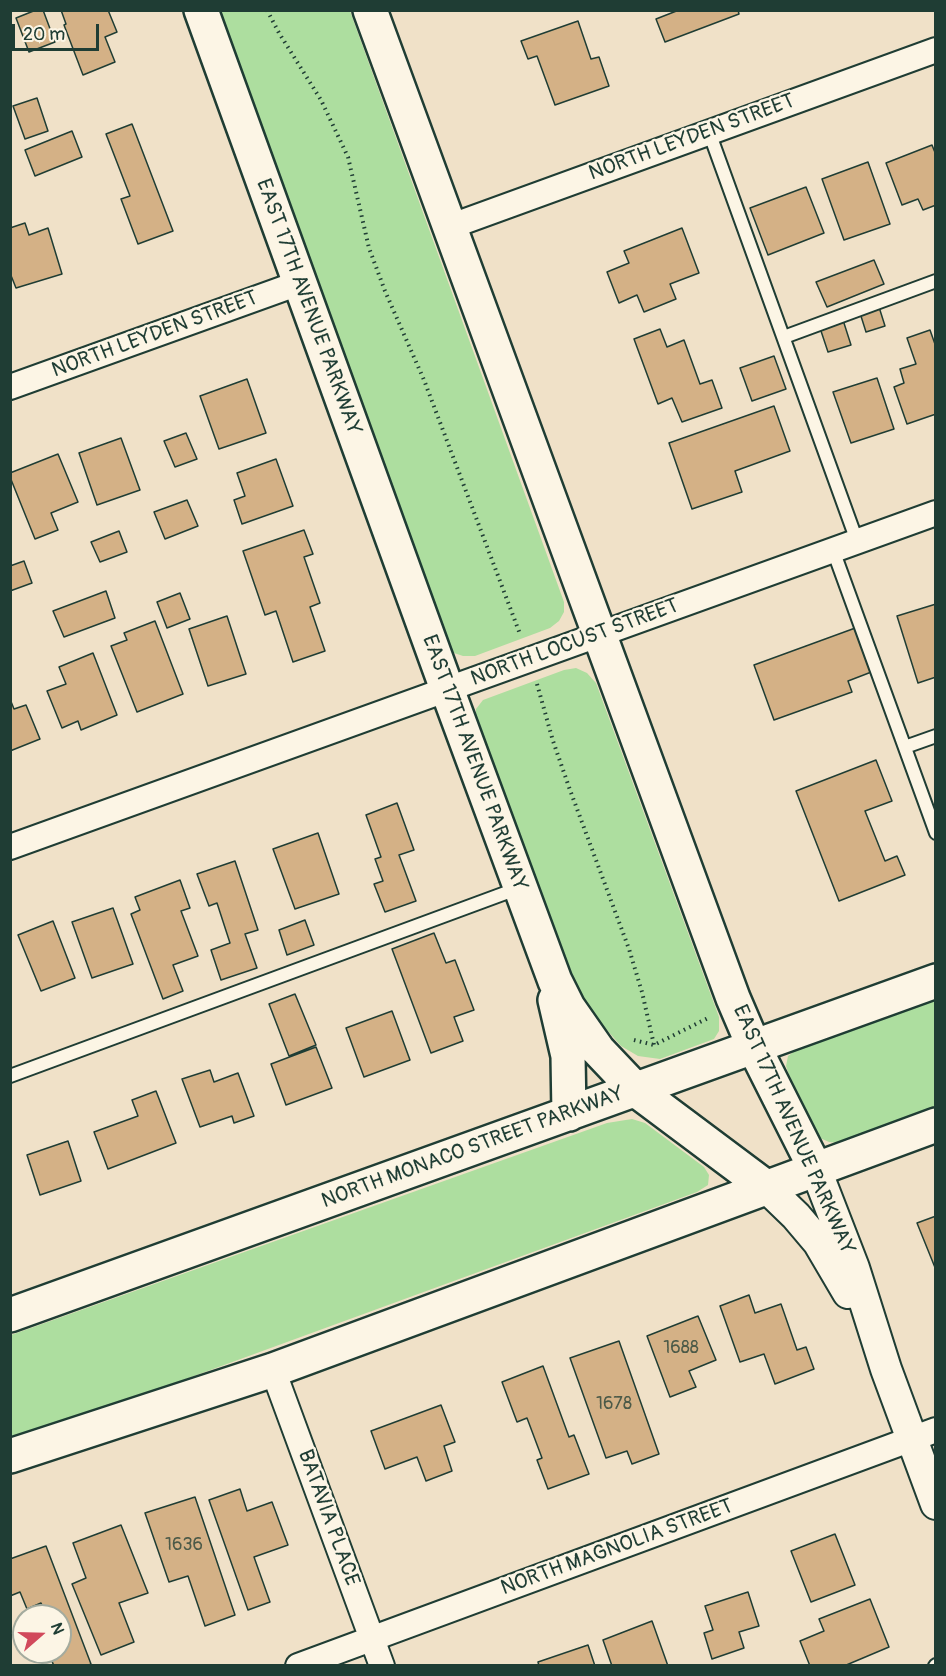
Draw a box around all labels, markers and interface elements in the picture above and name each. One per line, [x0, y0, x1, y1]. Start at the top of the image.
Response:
scale bar [15, 12, 102, 50]
text: 20 m [23, 23, 65, 46]
street label: NORTH LEYDEN STREET [586, 89, 798, 187]
street label: EAST 17TH AVENUE PARKWAY [250, 176, 366, 438]
street label: NORTH LEYDEN STREET [49, 286, 261, 384]
street label: NORTH LOCUST STREET [468, 594, 682, 692]
street label: EAST 17TH AVENUE PARKWAY [416, 632, 532, 894]
street label: EAST 17TH AVENUE PARKWAY [726, 1001, 860, 1259]
street label: NORTH MONACO STREET PARKWAY [318, 1081, 628, 1215]
house number: 1688 [663, 1337, 699, 1359]
house number: 1678 [596, 1393, 632, 1415]
street label: BATAVIA PLACE [292, 1446, 364, 1590]
street label: NORTH MAGNOLIA STREET [498, 1494, 736, 1602]
house number: 1636 [165, 1534, 203, 1556]
north arrow [12, 1604, 72, 1664]
text: N [46, 1620, 68, 1637]

